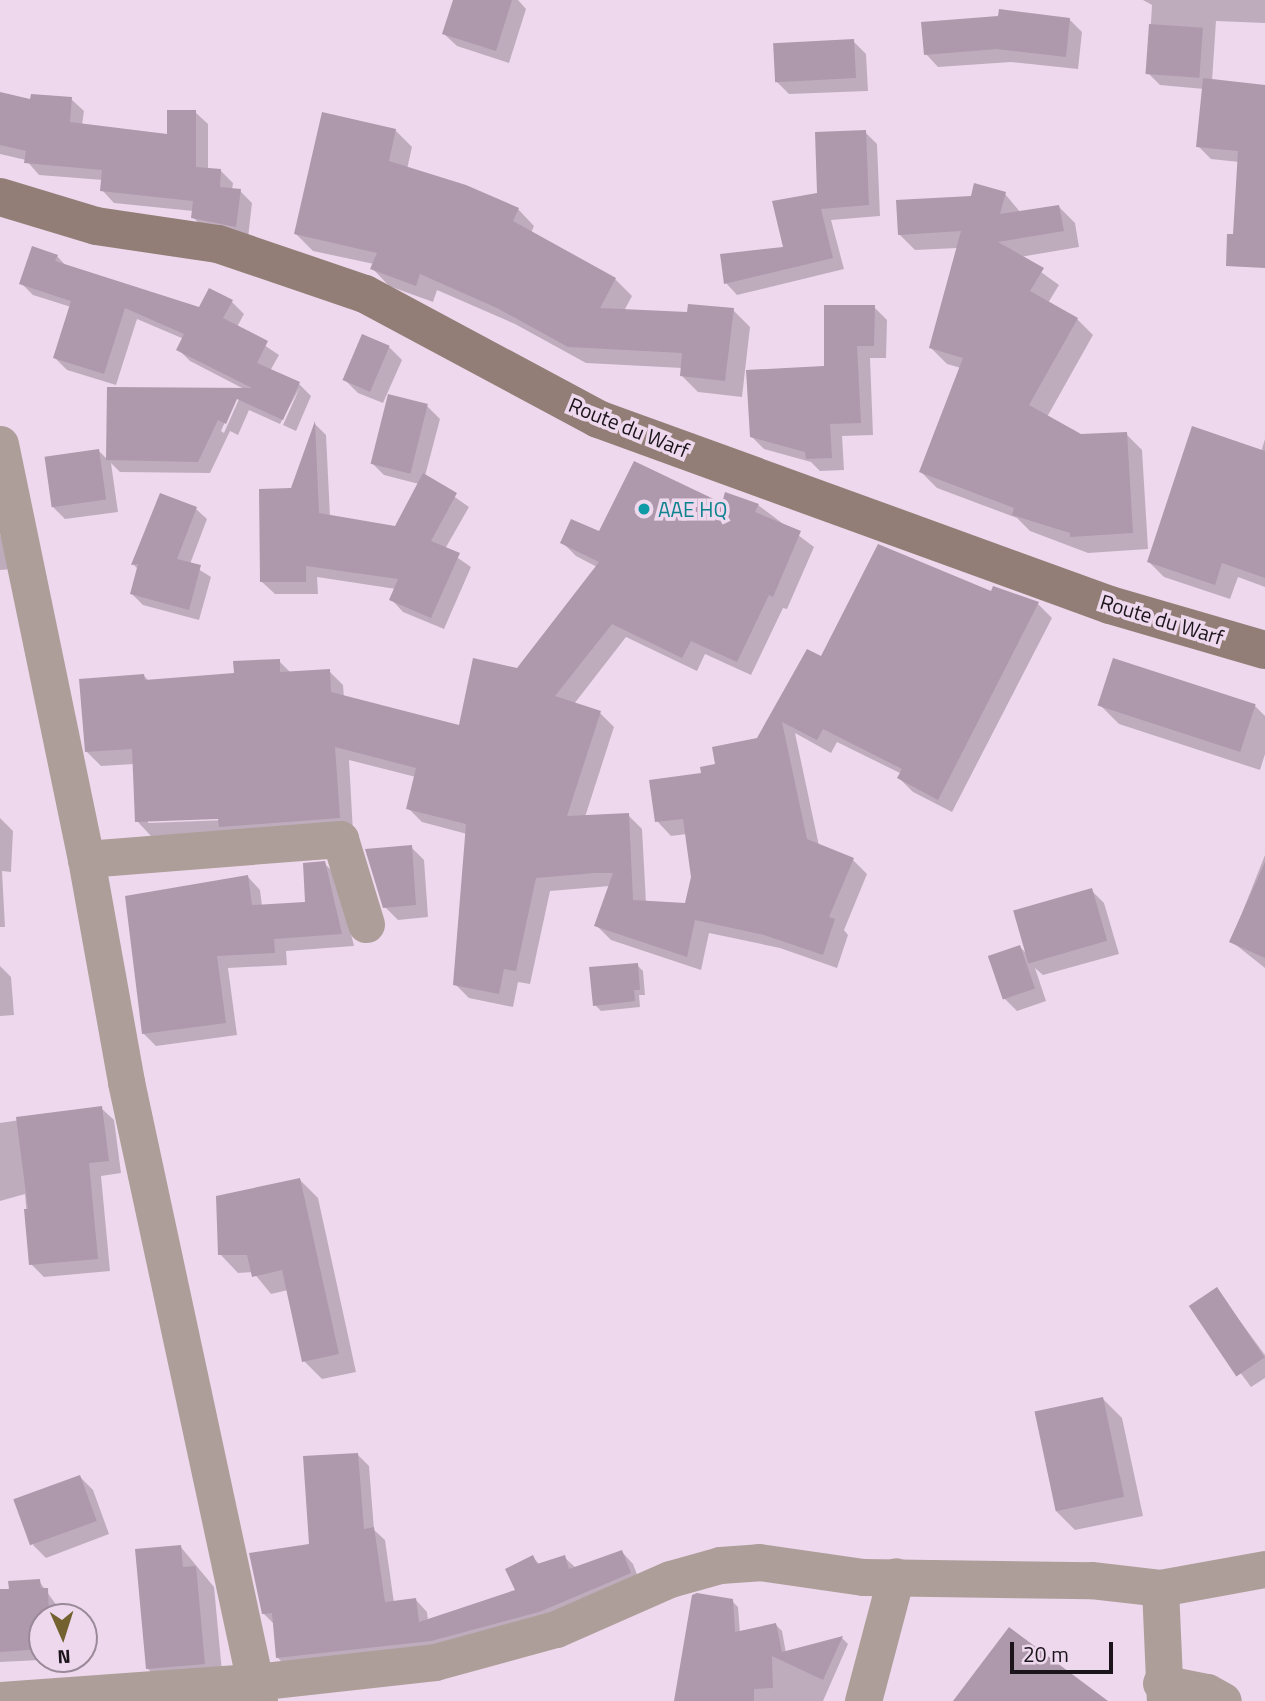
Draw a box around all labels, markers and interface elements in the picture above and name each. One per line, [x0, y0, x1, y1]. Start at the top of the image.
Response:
street label: Route du Warf [565, 391, 693, 463]
place label: AAE HQ [658, 496, 727, 522]
marker: AAE HQ [636, 501, 652, 517]
street label: Route du Warf [1097, 588, 1227, 650]
north arrow [28, 1603, 98, 1673]
scale bar [1013, 1628, 1116, 1672]
text: 20 m [1023, 1638, 1069, 1670]
text: N [57, 1643, 71, 1672]

